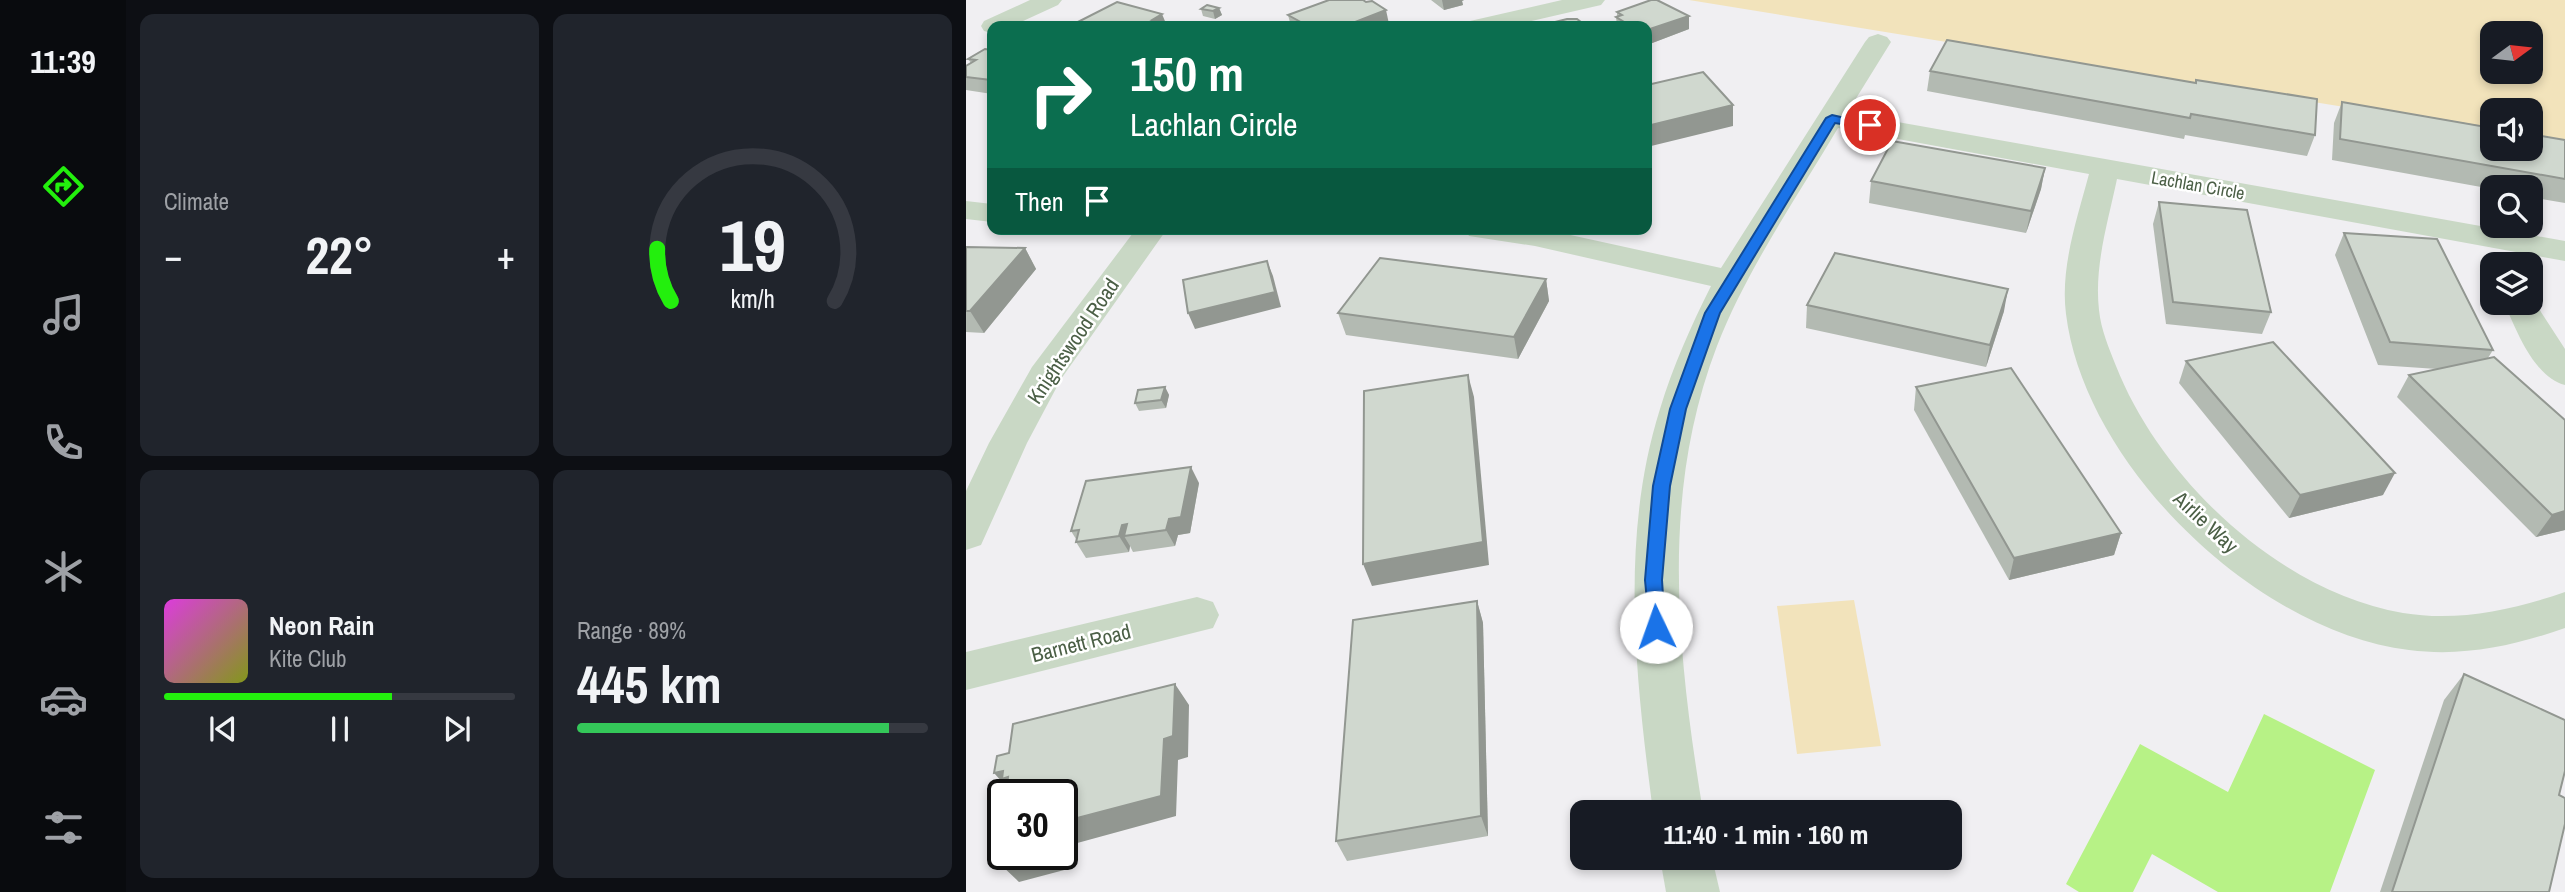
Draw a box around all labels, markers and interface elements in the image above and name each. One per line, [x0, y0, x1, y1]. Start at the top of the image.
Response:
north arrow [2480, 21, 2543, 84]
map controls [2480, 21, 2543, 315]
text: 11:39 [30, 40, 96, 83]
text: 150 m [1130, 40, 1244, 106]
icon: right [1015, 49, 1106, 140]
pin [1840, 95, 1900, 155]
button: sound [2480, 98, 2543, 161]
text: Lachlan Circle [1130, 103, 1298, 146]
icon: arrive [1851, 106, 1889, 144]
icon: directions [39, 162, 88, 211]
street label: Lachlan Circle [2149, 164, 2247, 206]
button: search [2480, 175, 2543, 238]
icon: arrive [1078, 182, 1116, 220]
text: Then [1015, 184, 1064, 219]
text: Climate [164, 186, 229, 217]
text: 19 [719, 196, 786, 294]
text: 22° [305, 220, 374, 290]
text: − [164, 230, 182, 281]
text: + [497, 230, 515, 281]
button: layers [2480, 252, 2543, 315]
street label: Knightswood Road [1020, 273, 1126, 409]
text: km/h [730, 282, 775, 316]
icon: music [39, 290, 88, 339]
icon: phone [39, 418, 88, 467]
street label: Airlie Way [2167, 484, 2245, 560]
icon: climate [39, 547, 88, 596]
position arrow [1619, 590, 1693, 664]
text: Neon Rain [269, 608, 374, 643]
text: Range · 89% [577, 615, 686, 646]
street label: Barnett Road [1028, 617, 1134, 669]
text: Kite Club [269, 643, 347, 674]
text: 445 km [577, 649, 722, 719]
icon: car [39, 675, 88, 724]
icon: previous [204, 710, 242, 748]
icon: pause [321, 710, 359, 748]
icon: next [438, 710, 476, 748]
speed limit sign: 30 [987, 779, 1078, 870]
icon: filters [39, 803, 88, 852]
text: 11:40 · 1 min · 160 m [1663, 817, 1869, 852]

